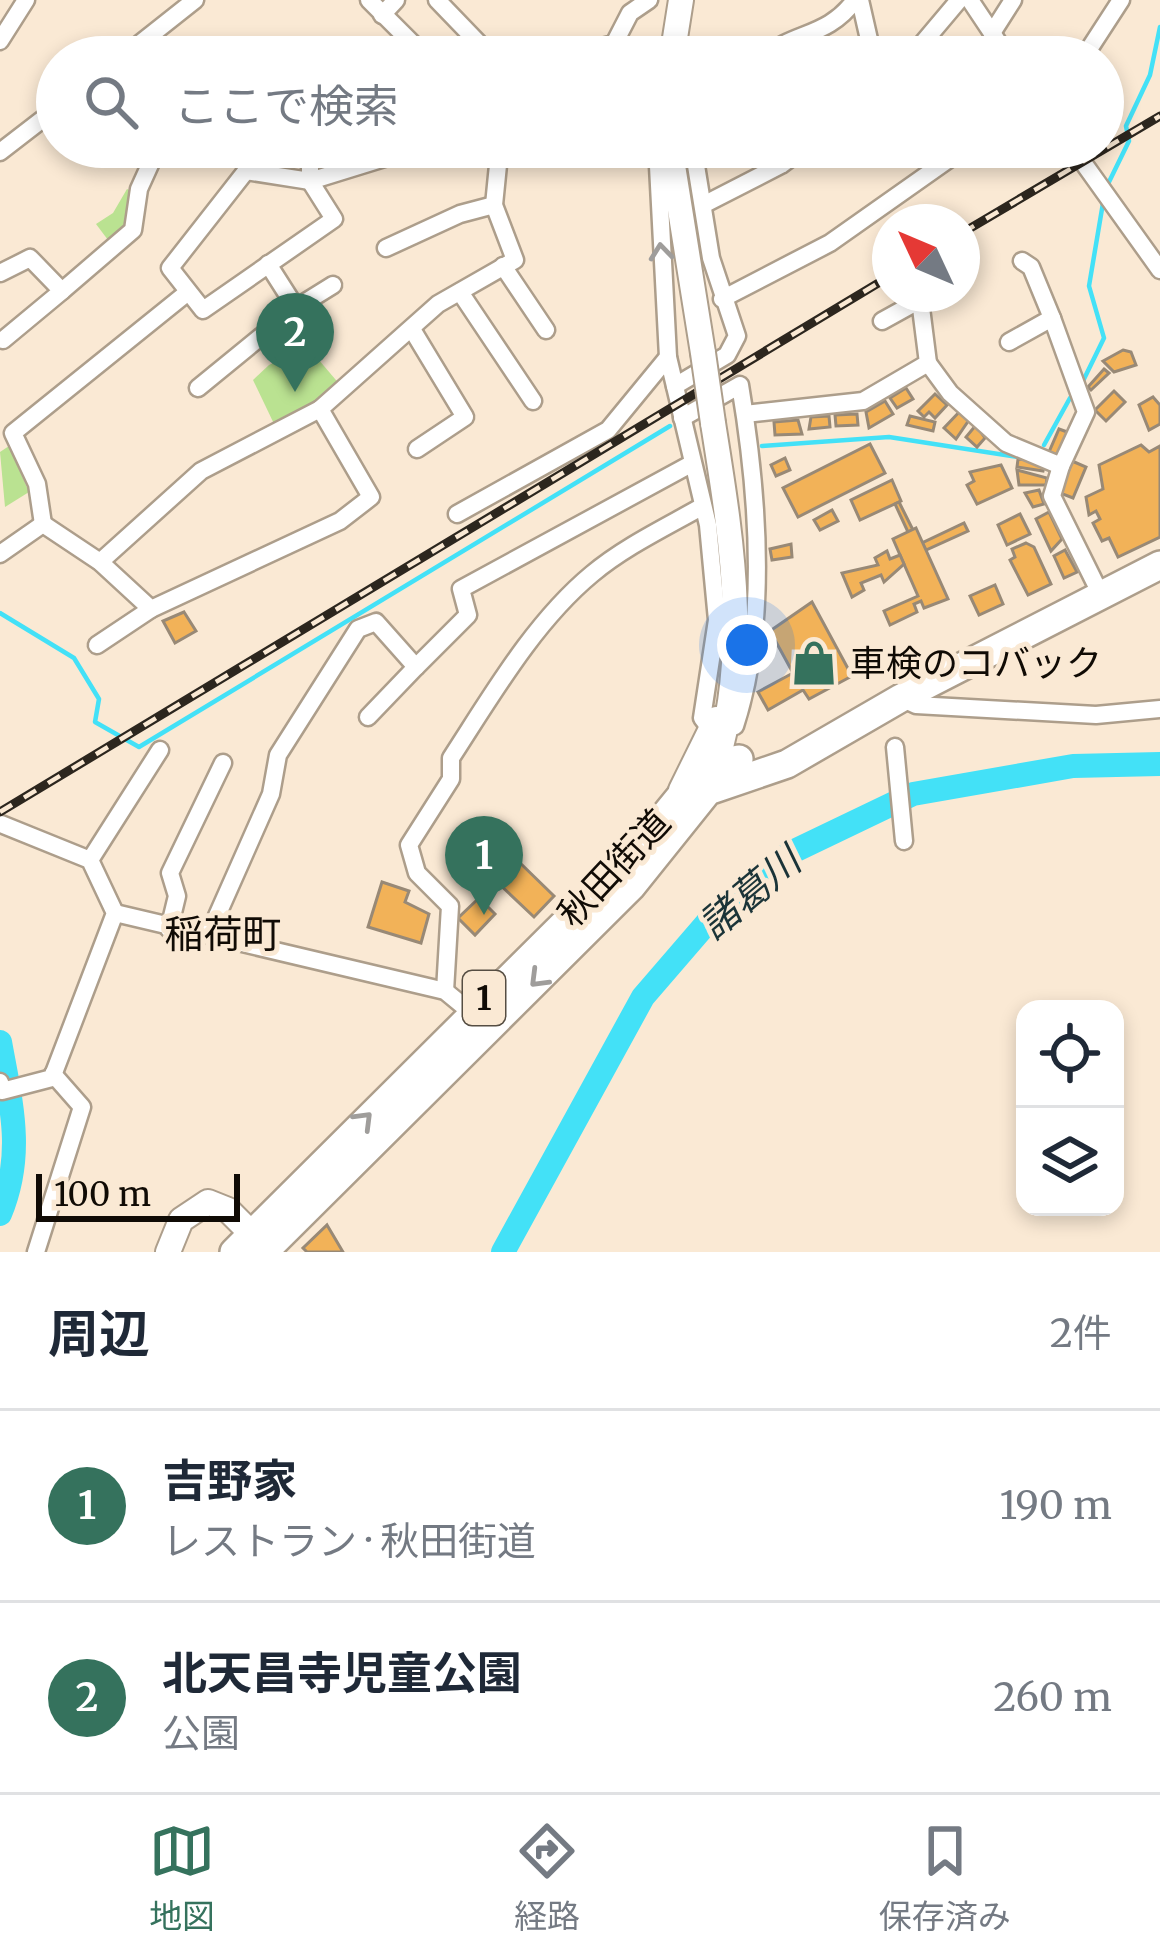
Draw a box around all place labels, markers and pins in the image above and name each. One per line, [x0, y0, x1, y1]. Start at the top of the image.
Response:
pin: 2 [256, 293, 334, 392]
shop icon: 車検のコバック [789, 638, 839, 688]
place label: 車検のコバック [850, 641, 1102, 686]
pin: 1 [445, 816, 523, 915]

